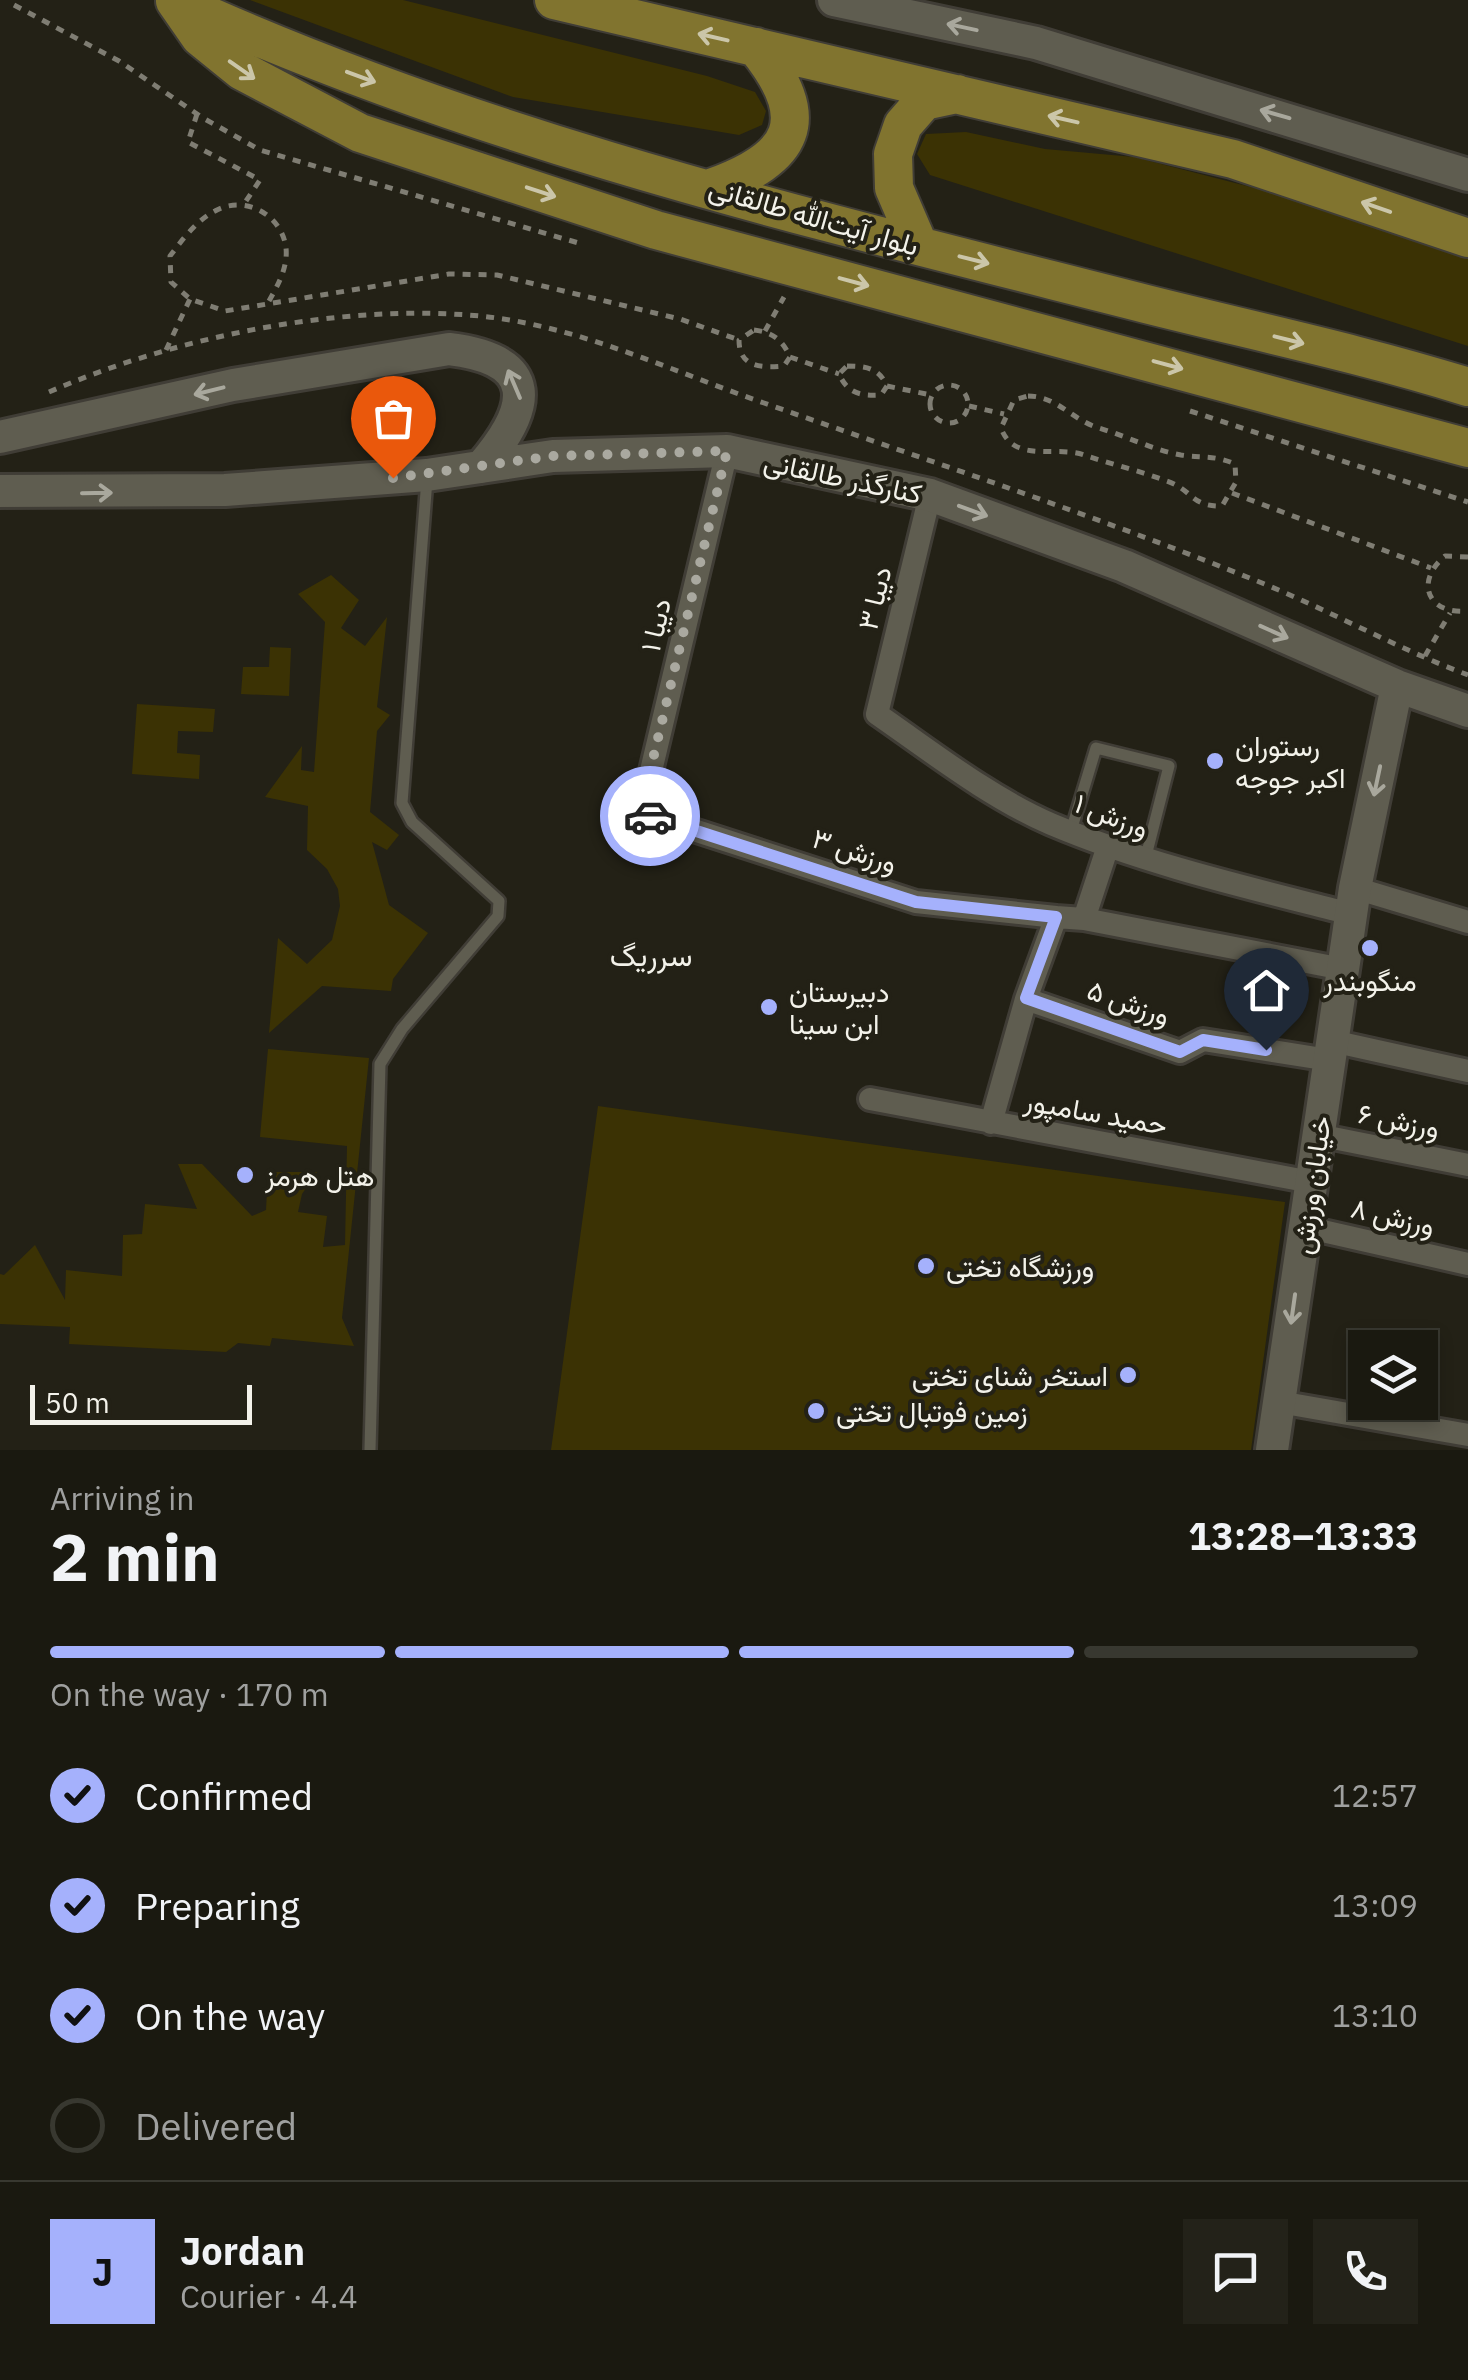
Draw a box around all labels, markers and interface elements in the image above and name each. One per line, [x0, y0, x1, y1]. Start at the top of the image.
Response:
one-way arrow [947, 17, 979, 36]
one-way arrow [698, 27, 730, 45]
one-way arrow [228, 59, 255, 80]
one-way arrow [344, 69, 375, 87]
one-way arrow [1260, 104, 1291, 122]
one-way arrow [1048, 109, 1080, 127]
street label: بلوار آیت‌الله طالقانی [705, 168, 923, 264]
one-way arrow [525, 185, 557, 203]
one-way arrow [1361, 197, 1392, 215]
one-way arrow [958, 251, 989, 270]
one-way arrow [837, 273, 869, 292]
one-way arrow [1273, 332, 1304, 351]
one-way arrow [1152, 356, 1183, 375]
one-way arrow [504, 369, 522, 399]
pin [351, 376, 436, 479]
one-way arrow [194, 383, 226, 401]
icon: bag [366, 391, 421, 446]
street label: کنارگذر طالقانی [761, 442, 925, 512]
one-way arrow [80, 484, 113, 502]
one-way arrow [956, 503, 987, 521]
street label: دیبا ۳ [848, 562, 900, 634]
street label: دیبا ۱ [631, 595, 679, 655]
one-way arrow [1258, 624, 1289, 642]
place label: رستوران اکبر جوجه [1235, 727, 1346, 796]
marker: رستوران اکبر جوجه [1204, 750, 1226, 772]
one-way arrow [1367, 764, 1386, 796]
courier [600, 766, 700, 866]
street label: ورزش ۱ [1070, 784, 1154, 846]
icon: car [623, 789, 678, 844]
street label: ورزش ۳ [808, 819, 902, 881]
district label: سرریگ [610, 935, 692, 974]
marker: منگوبندر [1359, 937, 1381, 959]
pin [1224, 948, 1309, 1051]
place label: منگوبندر [1322, 962, 1417, 999]
icon: home [1239, 963, 1294, 1018]
street label: ورزش ۵ [1083, 971, 1175, 1033]
place label: دبیرستان ابن سینا [789, 973, 889, 1042]
marker: دبیرستان ابن سینا [758, 996, 780, 1018]
street label: حمید سامپور [1020, 1081, 1170, 1144]
street label: ورزش ۶ [1355, 1094, 1443, 1146]
street label: خیابان ورزش [1283, 1113, 1339, 1257]
place label: هتل هرمز [264, 1157, 374, 1194]
marker: هتل هرمز [234, 1164, 256, 1186]
street label: ورزش ۸ [1347, 1188, 1439, 1244]
place label: ورزشگاه تختی [946, 1248, 1094, 1285]
marker: ورزشگاه تختی [915, 1255, 937, 1277]
one-way arrow [1283, 1292, 1301, 1325]
map controls [1348, 1330, 1438, 1420]
button: layers [1348, 1330, 1438, 1420]
place label: استخر شنای تختی [912, 1357, 1108, 1394]
marker: استخر شنای تختی [1117, 1364, 1139, 1386]
scale bar [30, 1380, 252, 1424]
text: 50 m [45, 1384, 110, 1421]
place label: زمین فوتبال تختی [836, 1393, 1028, 1430]
marker: زمین فوتبال تختی [805, 1400, 827, 1422]
text: Arriving in [50, 1477, 195, 1519]
text: 13:28–13:33 [1188, 1511, 1418, 1560]
text: 2 min [50, 1514, 220, 1599]
text: On the way · 170 m [50, 1673, 329, 1715]
icon: check [50, 1768, 105, 1823]
text: Confirmed [135, 1771, 313, 1820]
text: 12:57 [1332, 1774, 1418, 1816]
icon: check [50, 1878, 105, 1933]
text: Preparing [135, 1881, 300, 1930]
text: 13:09 [1332, 1884, 1418, 1926]
icon: check [50, 1988, 105, 2043]
text: On the way [135, 1991, 325, 2040]
text: 13:10 [1332, 1994, 1418, 2036]
text: Delivered [135, 2101, 297, 2150]
button: chat [1183, 2219, 1288, 2324]
button: phone [1313, 2219, 1418, 2324]
text: Jordan [180, 2226, 305, 2275]
text: J [92, 2247, 113, 2296]
text: Courier · 4.4 [180, 2275, 358, 2317]

